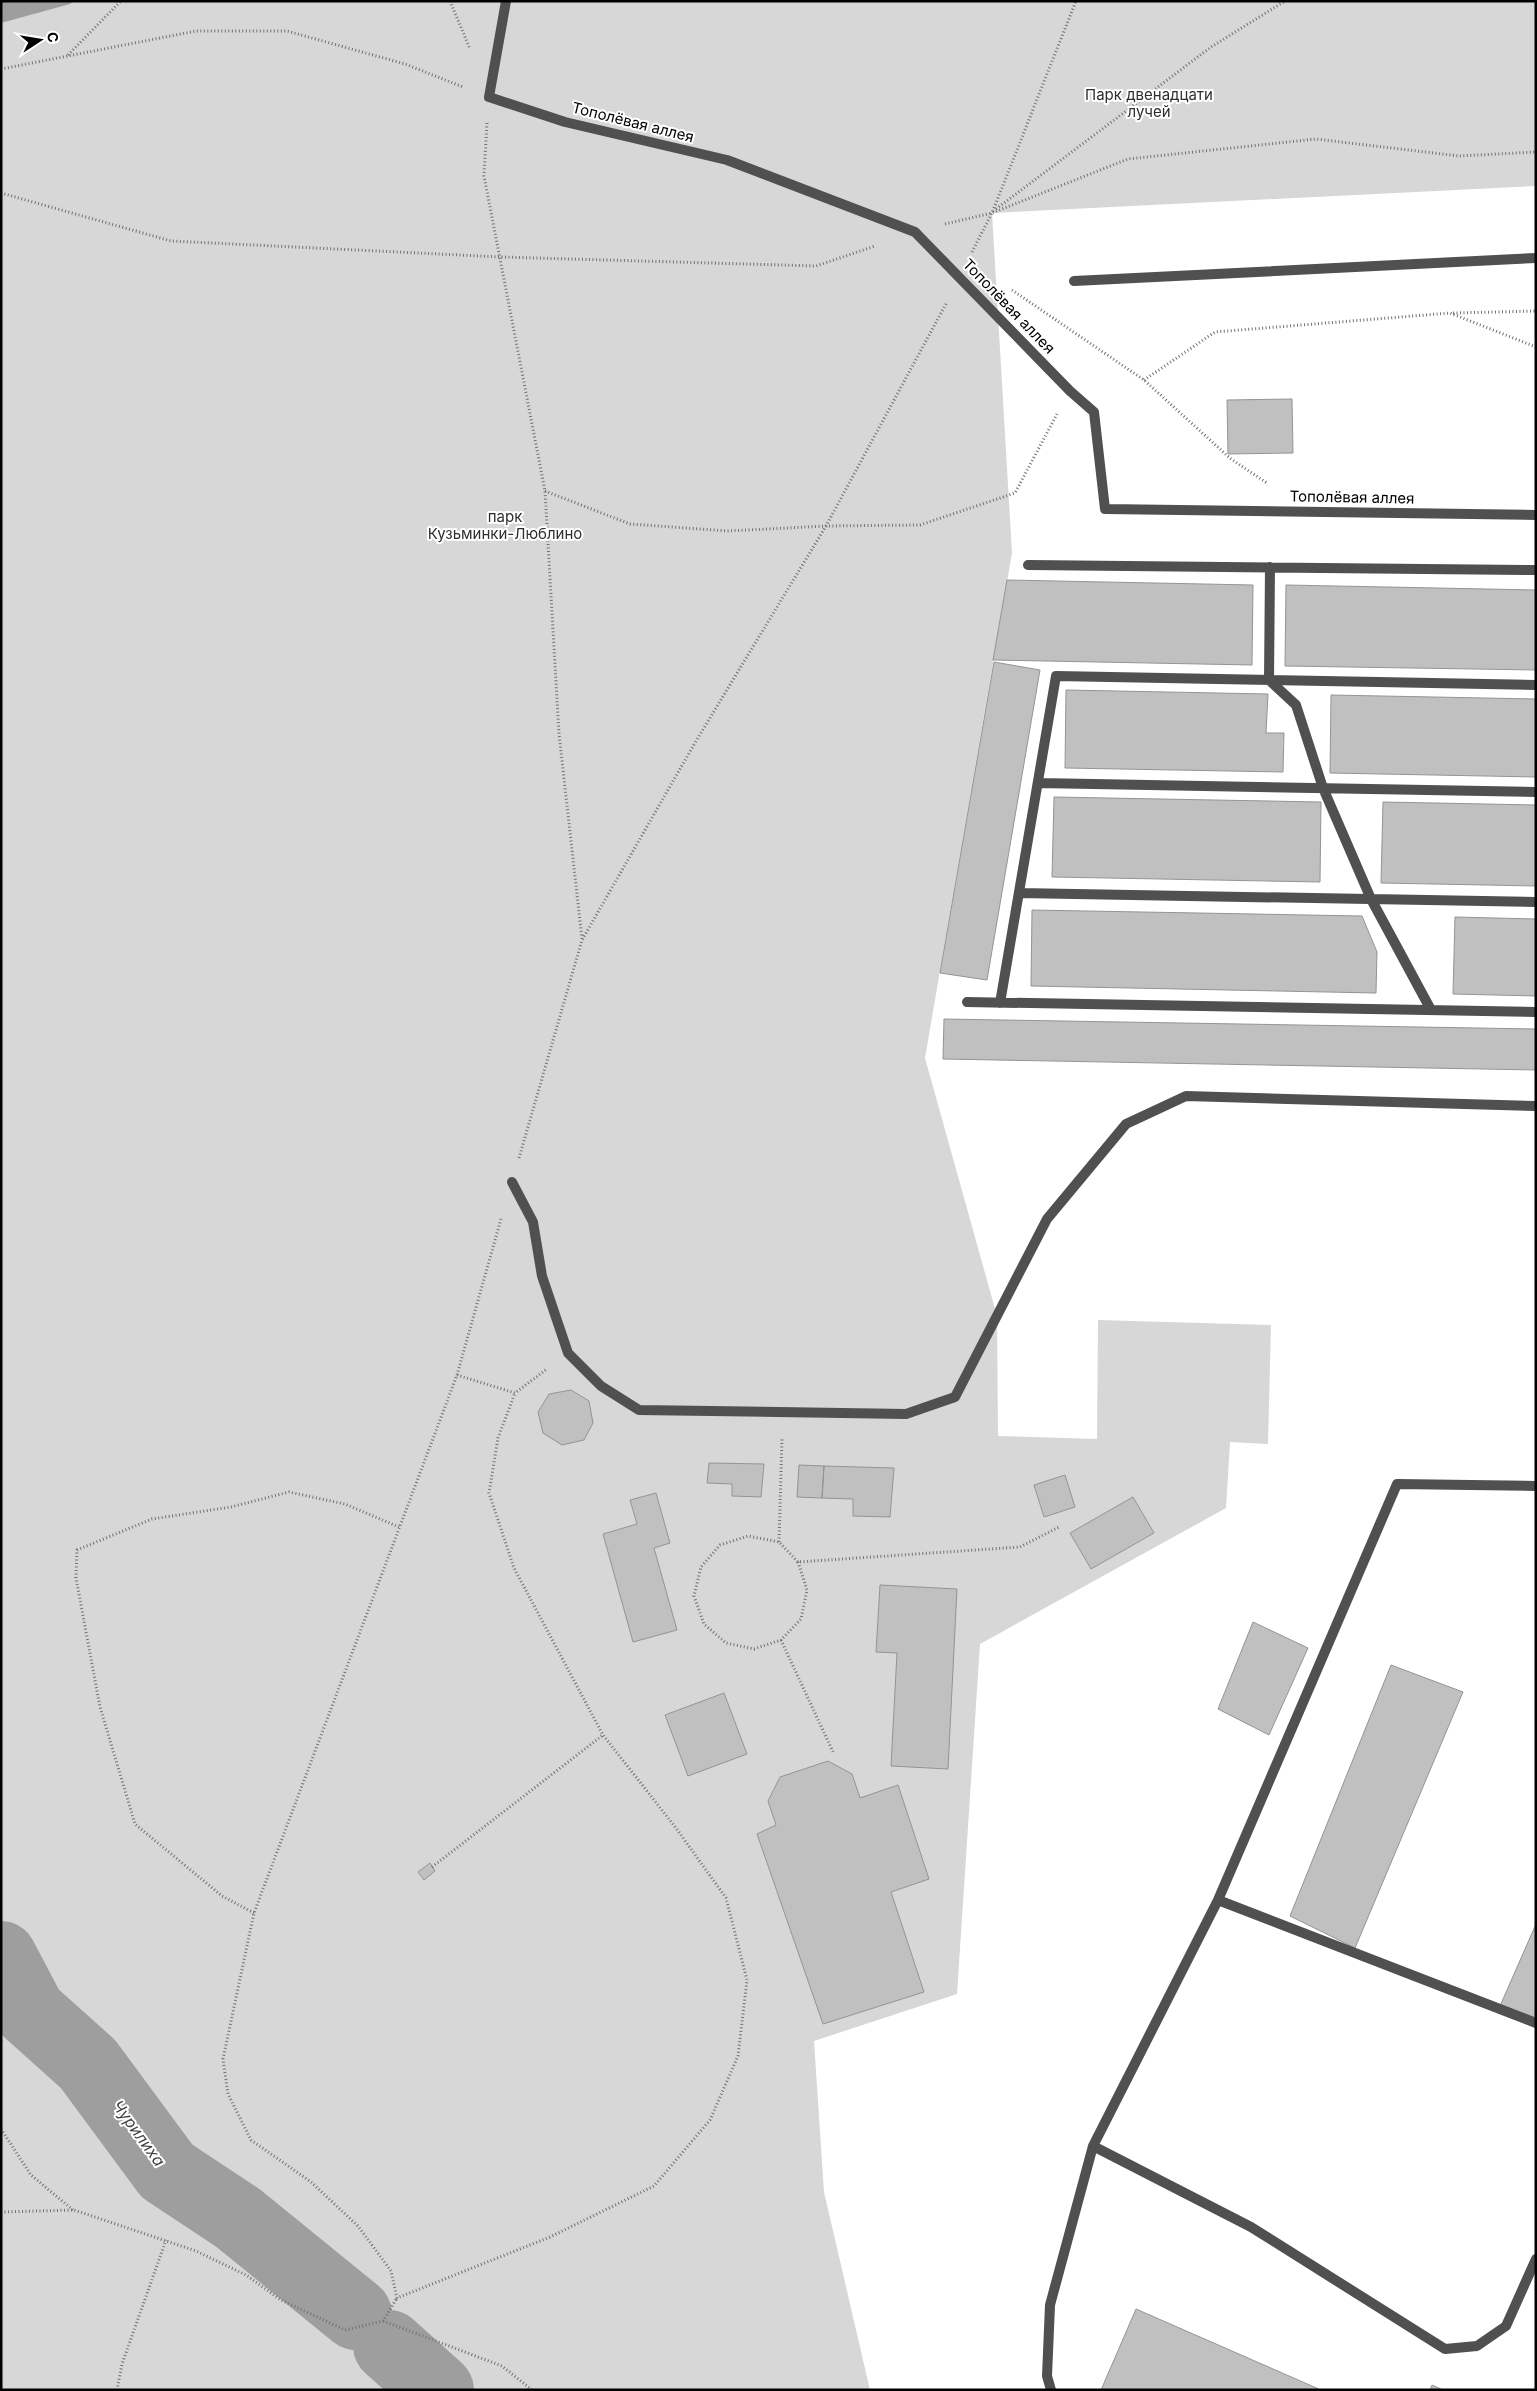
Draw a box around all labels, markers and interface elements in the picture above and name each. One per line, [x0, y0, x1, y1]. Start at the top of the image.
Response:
north arrow [15, 15, 65, 65]
text: С [44, 30, 63, 44]
park label: Парк двенадцати лучей [1085, 85, 1213, 121]
street label: Тополёвая аллея [570, 98, 696, 146]
street label: Тополёвая аллея [959, 254, 1059, 358]
street label: Тополёвая аллея [1289, 486, 1415, 508]
park label: парк Кузьминки-Люблино [428, 507, 582, 543]
water label: Чурилиха [108, 2096, 170, 2170]

